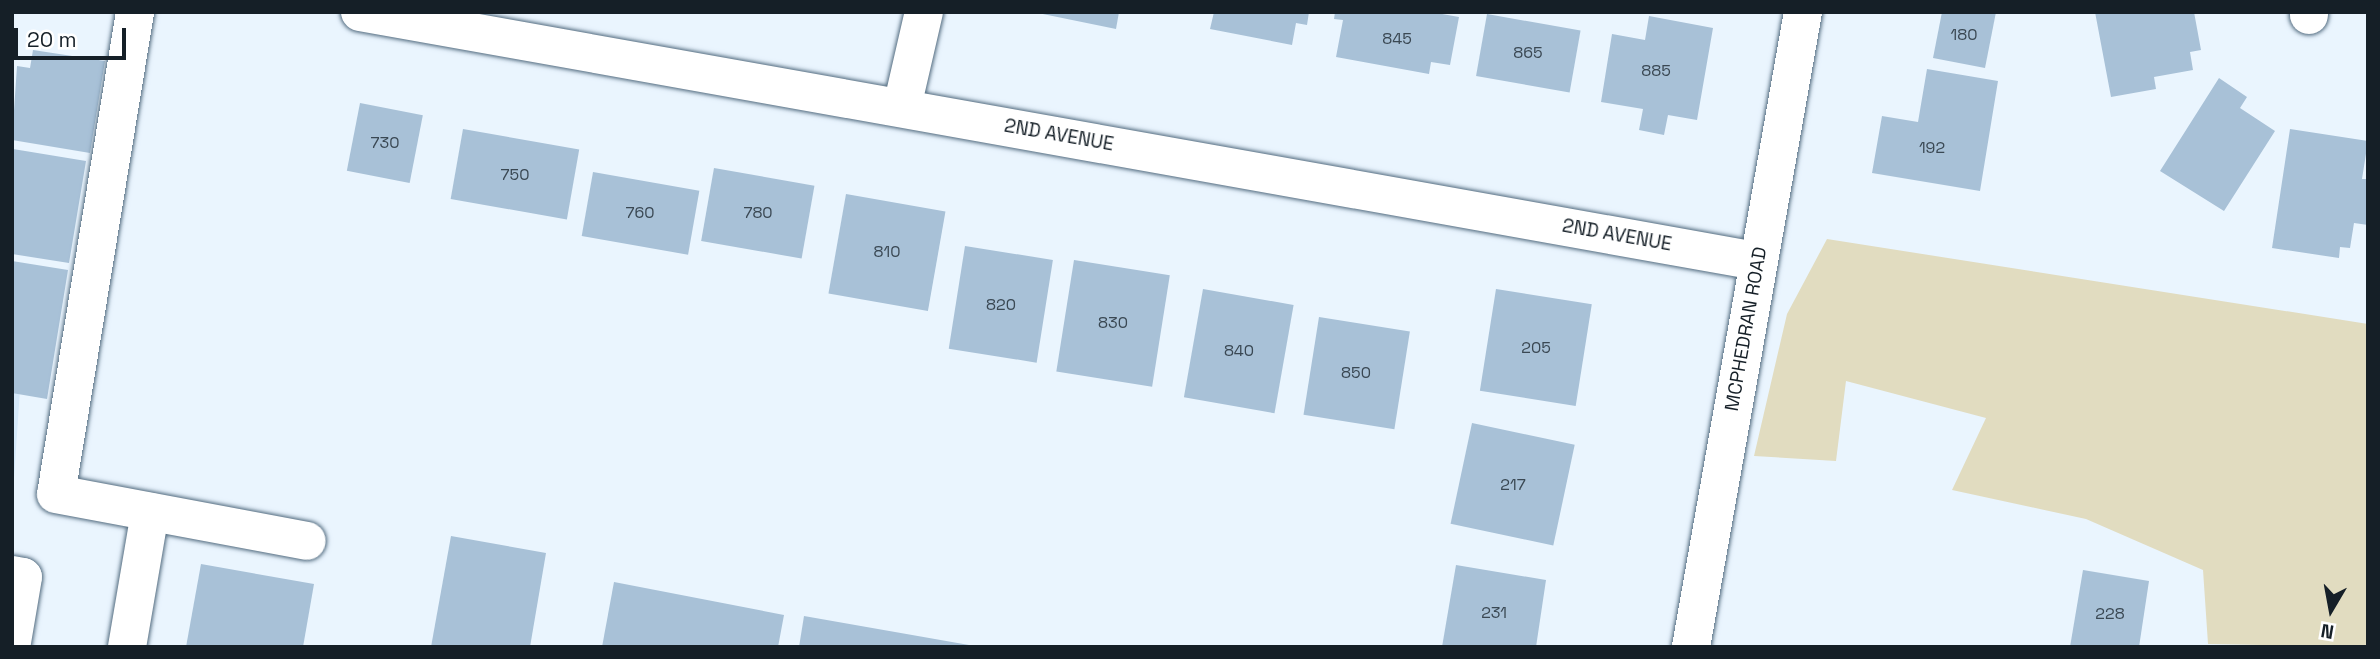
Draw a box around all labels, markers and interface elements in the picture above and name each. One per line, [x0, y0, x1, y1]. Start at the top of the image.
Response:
scale bar [18, 14, 130, 58]
house number: 180 [1951, 25, 1977, 45]
text: 20 m [27, 26, 77, 53]
house number: 845 [1382, 29, 1412, 49]
house number: 865 [1513, 43, 1543, 63]
house number: 885 [1641, 61, 1671, 81]
street label: 2ND AVENUE [1002, 114, 1116, 156]
house number: 730 [371, 133, 399, 153]
house number: 192 [1919, 138, 1945, 158]
house number: 750 [501, 165, 529, 185]
house number: 760 [626, 203, 654, 223]
house number: 780 [743, 203, 773, 223]
street label: 2ND AVENUE [1560, 214, 1674, 256]
house number: 810 [874, 242, 900, 262]
street label: MCPHEDRAN ROAD [1720, 245, 1772, 413]
house number: 820 [986, 295, 1016, 315]
house number: 830 [1098, 313, 1128, 333]
house number: 205 [1521, 338, 1551, 358]
house number: 840 [1224, 341, 1254, 361]
house number: 850 [1341, 363, 1371, 383]
house number: 217 [1500, 475, 1526, 495]
north arrow [2296, 575, 2366, 645]
house number: 231 [1481, 603, 1507, 623]
house number: 228 [2095, 604, 2125, 624]
text: N [2319, 618, 2336, 645]

